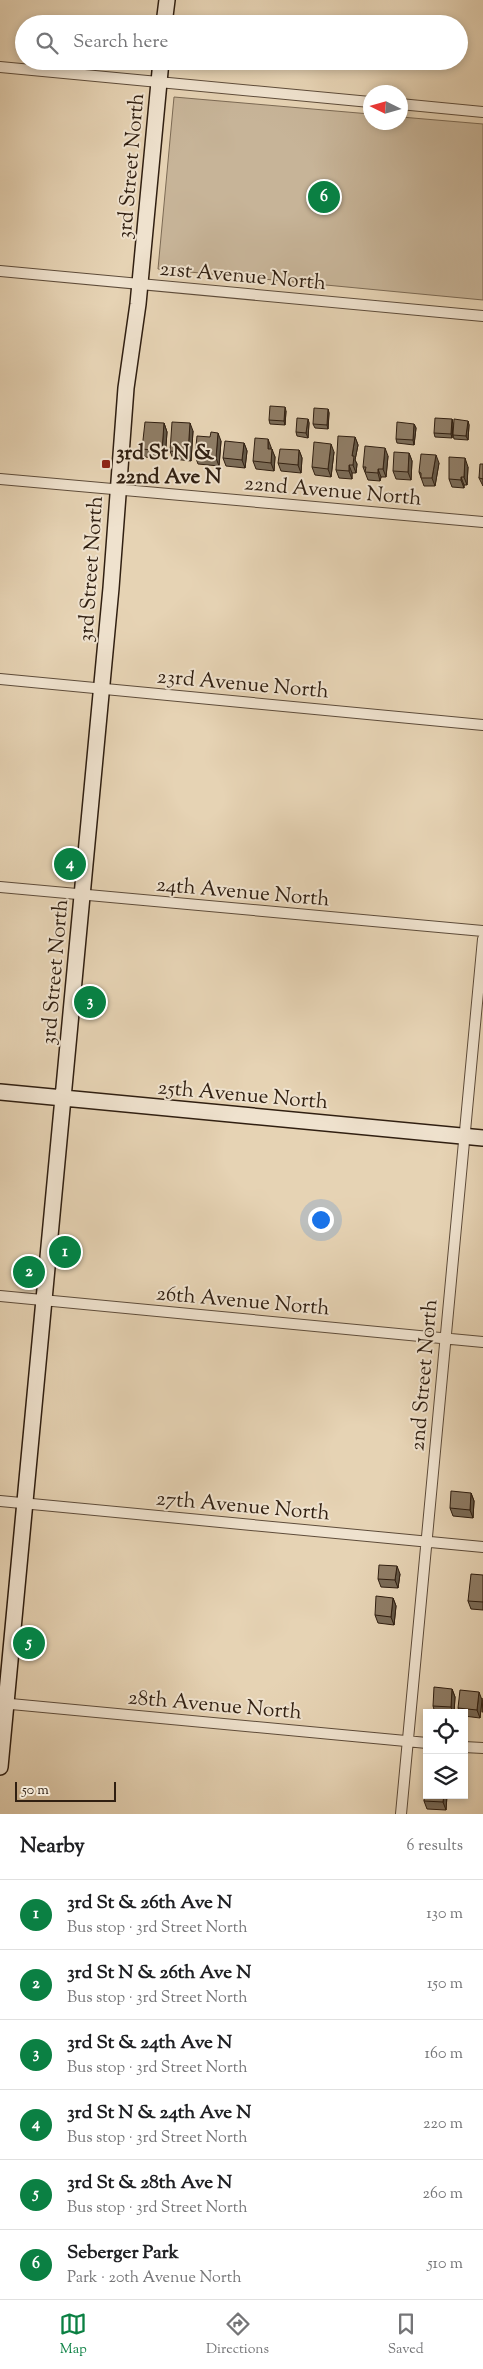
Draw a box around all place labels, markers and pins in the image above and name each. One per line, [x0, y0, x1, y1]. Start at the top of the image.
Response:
pin: 6 [308, 178, 340, 216]
place label: 3rd St N & 22nd Ave N [116, 439, 222, 493]
marker: 3rd St N & 22nd Ave N [100, 458, 112, 470]
pin: 4 [54, 845, 86, 883]
pin: 3 [74, 983, 106, 1021]
pin: 1 [49, 1233, 81, 1271]
pin: 2 [13, 1253, 45, 1291]
pin: 5 [13, 1624, 45, 1662]

